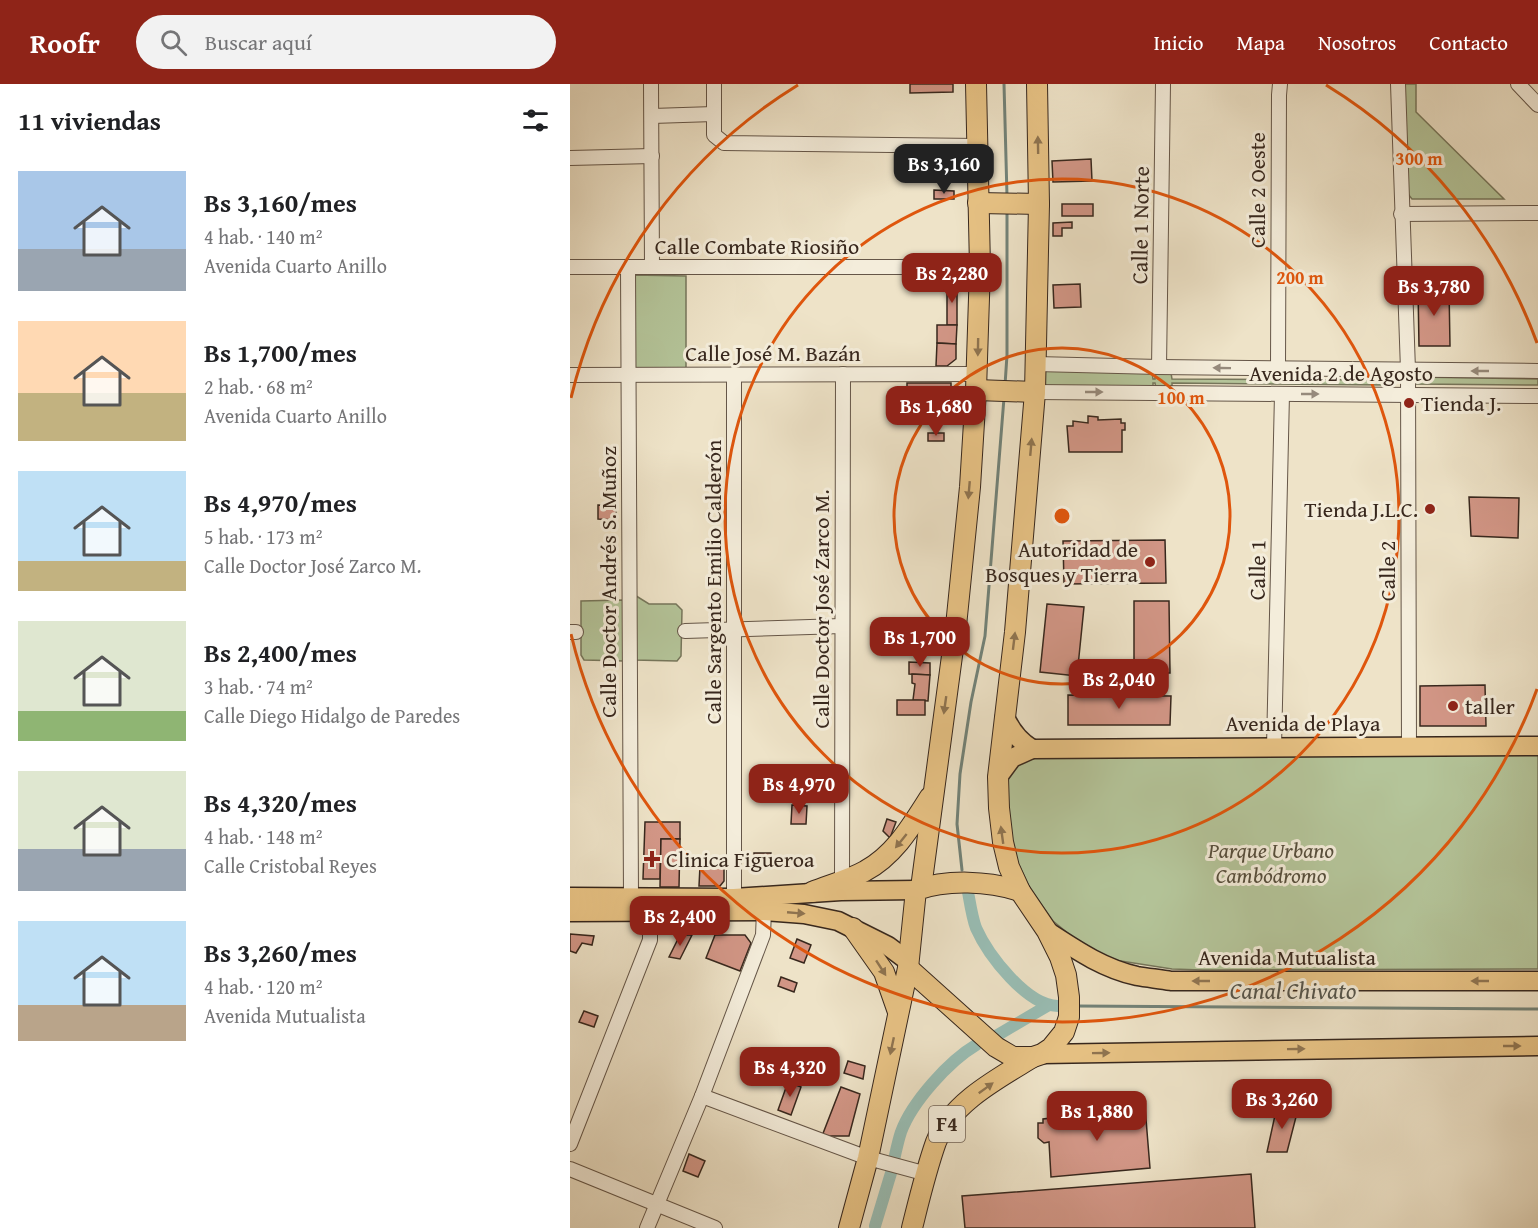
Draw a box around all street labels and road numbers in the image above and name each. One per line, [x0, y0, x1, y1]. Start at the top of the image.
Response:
street label: Calle 2 Oeste [1241, 132, 1273, 248]
street label: Calle 1 Norte [1123, 166, 1157, 284]
street label: Calle Combate Riosiño [655, 230, 859, 262]
street label: Calle José M. Bazán [685, 337, 861, 369]
street label: Avenida 2 de Agosto [1249, 357, 1433, 389]
street label: Calle Sargento Emilio Calderón [697, 439, 729, 724]
street label: Calle Doctor Andrés S. Muñoz [592, 446, 624, 718]
street label: Calle Doctor José Zarco M. [805, 489, 837, 729]
street label: Calle 1 [1240, 539, 1274, 601]
street label: Calle 2 [1371, 541, 1403, 601]
street label: Avenida de Playa [1226, 707, 1381, 739]
street label: Avenida Mutualista [1198, 941, 1376, 973]
road number: F4 [929, 1106, 965, 1142]

